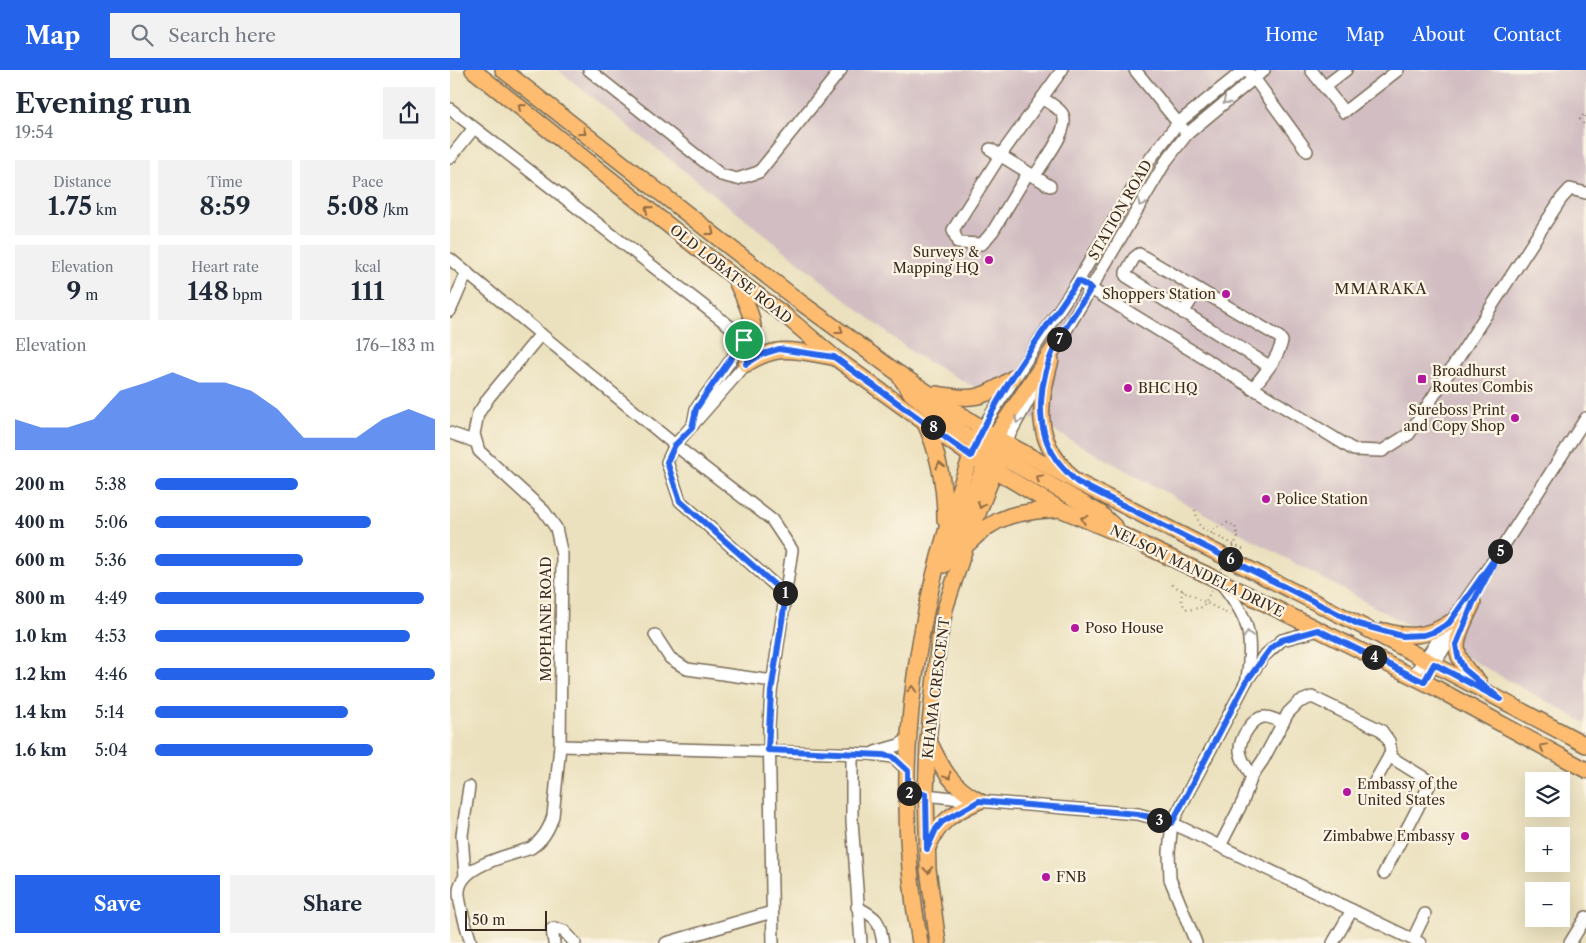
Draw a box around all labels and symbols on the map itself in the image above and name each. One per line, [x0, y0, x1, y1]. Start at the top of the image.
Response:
one-way arrow [1223, 95, 1232, 104]
one-way arrow [518, 105, 527, 113]
one-way arrow [577, 127, 586, 135]
street label: STATION ROAD [1084, 157, 1156, 263]
one-way arrow [1137, 197, 1147, 206]
one-way arrow [644, 205, 653, 214]
street label: OLD LOBATSE ROAD [666, 221, 796, 327]
one-way arrow [705, 227, 714, 235]
place label: Surveys & Mapping HQ [893, 243, 980, 277]
marker: Surveys & Mapping HQ [983, 254, 995, 266]
district label: MMARAKA [1334, 279, 1428, 298]
place label: Shoppers Station [1102, 285, 1216, 303]
marker: Shoppers Station [1220, 288, 1232, 300]
pin [723, 319, 765, 361]
one-way arrow [834, 325, 844, 334]
pin: 7 [1046, 326, 1072, 352]
place label: Broadhurst Routes Combis [1432, 362, 1533, 396]
marker: Broadhurst Routes Combis [1416, 373, 1428, 385]
place label: BHC HQ [1138, 379, 1198, 397]
marker: BHC HQ [1122, 382, 1134, 394]
place label: Sureboss Print and Copy Shop [1403, 401, 1505, 435]
marker: Sureboss Print and Copy Shop [1509, 412, 1521, 424]
pin: 8 [920, 414, 946, 440]
one-way arrow [1014, 415, 1024, 424]
one-way arrow [935, 461, 946, 470]
one-way arrow [1035, 474, 1044, 484]
place label: Police Station [1276, 490, 1368, 508]
marker: Police Station [1260, 493, 1272, 505]
one-way arrow [977, 500, 987, 509]
one-way arrow [1081, 515, 1089, 525]
street label: NELSON MANDELA DRIVE [1107, 521, 1287, 621]
pin: 5 [1488, 538, 1512, 564]
pin: 6 [1218, 546, 1242, 572]
street label: MOPHANE ROAD [537, 557, 555, 681]
pin: 1 [772, 580, 798, 606]
street label: KHAMA CRESCENT [918, 616, 954, 760]
place label: Poso House [1085, 619, 1164, 637]
marker: Poso House [1069, 622, 1081, 634]
one-way arrow [1243, 629, 1254, 637]
pin: 4 [1362, 644, 1386, 670]
one-way arrow [907, 685, 918, 693]
one-way arrow [1540, 743, 1549, 753]
one-way arrow [942, 770, 951, 780]
place label: Embassy of the United States [1357, 775, 1458, 809]
pin: 2 [896, 780, 922, 806]
marker: Embassy of the United States [1341, 786, 1353, 798]
pin: 3 [1146, 808, 1172, 832]
place label: Zimbabwe Embassy [1323, 827, 1455, 845]
marker: Zimbabwe Embassy [1459, 830, 1471, 842]
one-way arrow [922, 866, 933, 874]
place label: FNB [1056, 868, 1087, 886]
marker: FNB [1040, 871, 1052, 883]
scale bar [465, 908, 548, 931]

